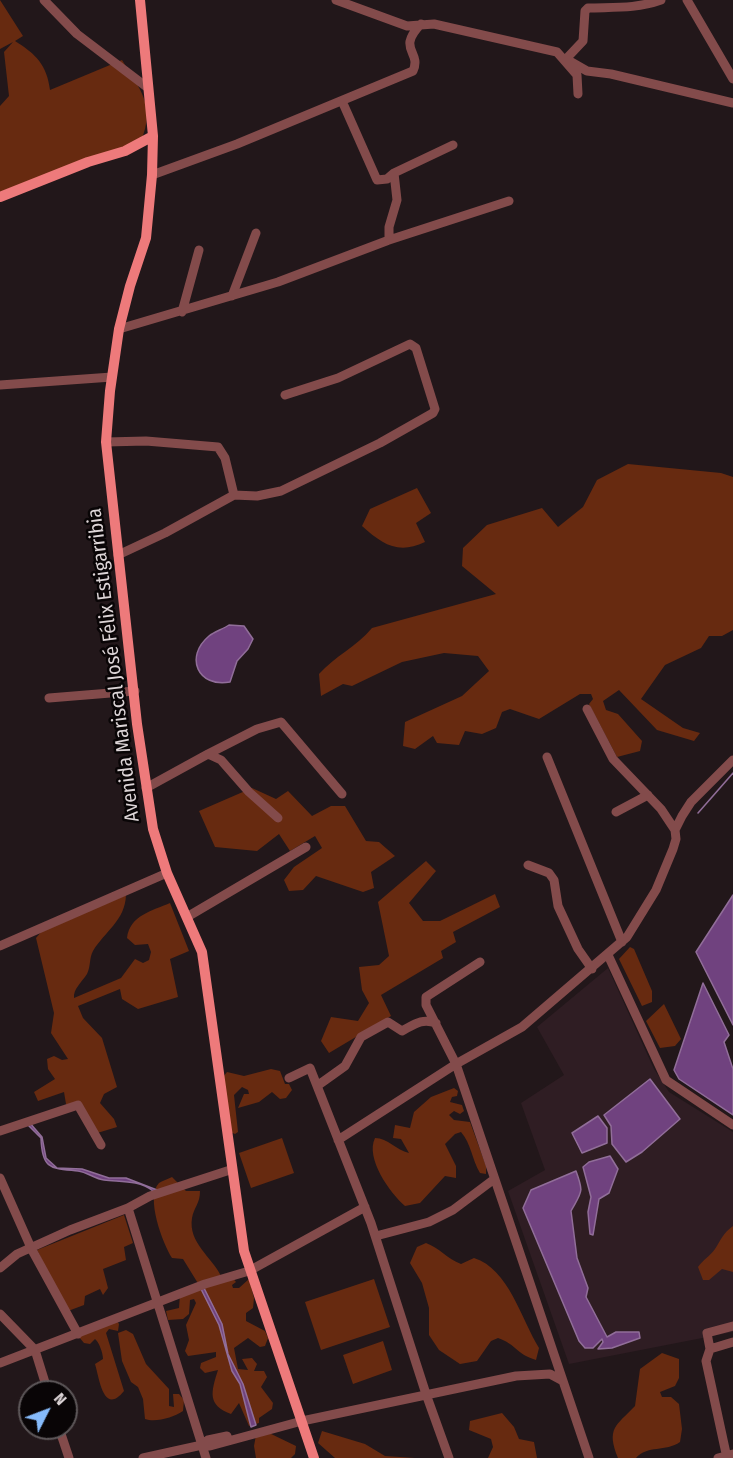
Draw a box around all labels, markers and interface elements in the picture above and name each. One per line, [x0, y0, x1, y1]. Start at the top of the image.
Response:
street label: Avenida Mariscal José Félix Estigarribia [83, 507, 145, 823]
north arrow [18, 1380, 78, 1440]
text: N [50, 1389, 71, 1409]

